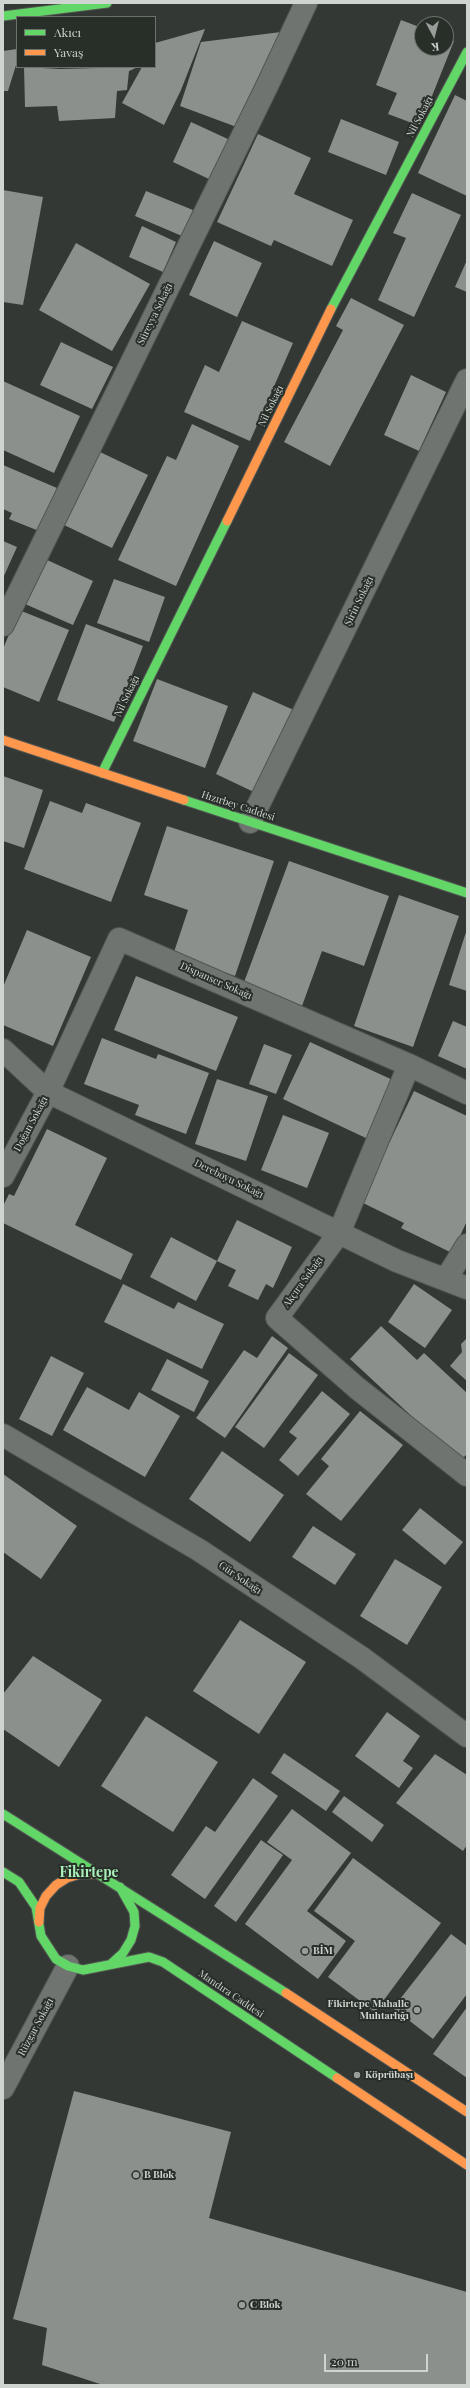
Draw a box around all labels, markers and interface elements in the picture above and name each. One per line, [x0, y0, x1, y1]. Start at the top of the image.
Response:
legend [16, 16, 156, 68]
north arrow [414, 16, 454, 56]
text: Akıcı [54, 24, 81, 40]
text: K [431, 39, 440, 55]
text: Yavaş [54, 44, 83, 60]
street label: Nil Sokağı [404, 95, 436, 139]
street label: Süreyya Sokağı [135, 281, 175, 347]
street label: Nil Sokağı [256, 383, 286, 429]
street label: Şirin Sokağı [342, 574, 376, 628]
street label: Nil Sokağı [112, 673, 142, 719]
street label: Hızırbey Caddesi [200, 788, 276, 824]
street label: Dispanser Sokağı [178, 960, 254, 1002]
street label: Doğan Sokağı [11, 1094, 51, 1154]
street label: Dereboyu Sokağı [193, 1157, 265, 1201]
street label: Akçıra Sokağı [280, 1254, 326, 1310]
street label: Gür Sokağı [216, 1559, 264, 1597]
district label: Fikirtepe [59, 1865, 119, 1881]
place label: BİM [313, 1945, 333, 1957]
marker: BİM [300, 1946, 310, 1956]
street label: Mandıra Caddesi [196, 1968, 266, 2020]
street label: Rüzgar Sokağı [16, 1996, 56, 2058]
place label: Fikirtepe Mahalle Muhtarlığı [327, 1998, 409, 2022]
marker: Fikirtepe Mahalle Muhtarlığı [412, 2005, 422, 2015]
place label: Köprübaşı [365, 2069, 413, 2081]
marker: Köprübaşı [352, 2070, 362, 2080]
place label: B Blok [144, 2169, 174, 2181]
marker: B Blok [131, 2170, 141, 2180]
place label: C Blok [250, 2299, 280, 2311]
marker: C Blok [237, 2300, 247, 2310]
scale bar [326, 2346, 430, 2372]
text: 20 m [331, 2353, 358, 2369]

